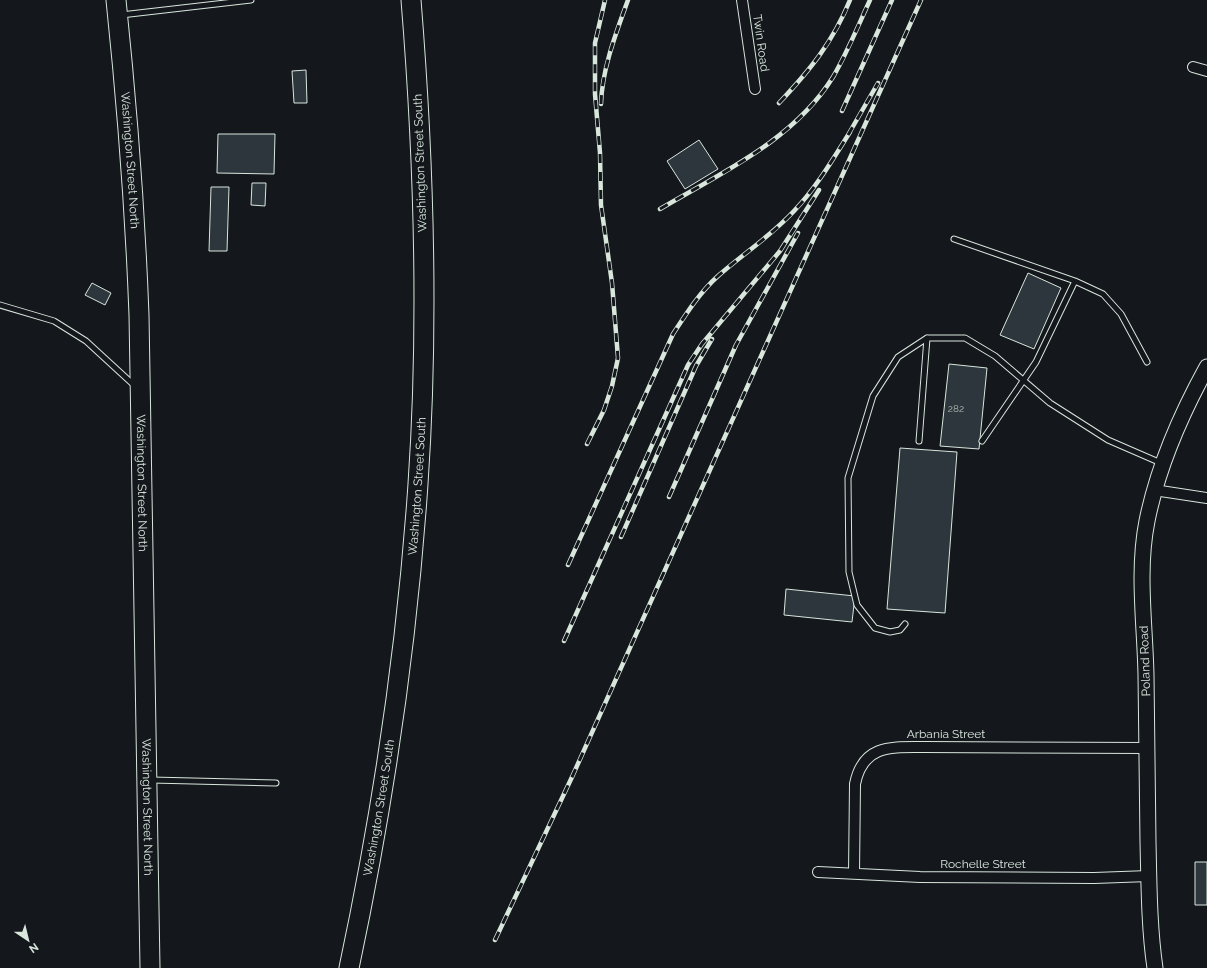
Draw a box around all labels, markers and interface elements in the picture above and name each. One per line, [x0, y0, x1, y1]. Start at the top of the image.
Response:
street label: Twin Road [750, 14, 772, 72]
street label: Washington Street North [118, 91, 142, 229]
street label: Washington Street South [411, 94, 429, 232]
house number: 282 [948, 403, 964, 414]
street label: Washington Street North [134, 414, 150, 552]
street label: Washington Street South [405, 417, 429, 556]
street label: Poland Road [1137, 625, 1153, 697]
street label: Arbania Street [907, 727, 985, 741]
street label: Washington Street North [139, 738, 155, 876]
street label: Washington Street South [361, 738, 397, 877]
street label: Rochelle Street [940, 857, 1026, 871]
north arrow [8, 920, 48, 960]
text: N [26, 940, 41, 956]

